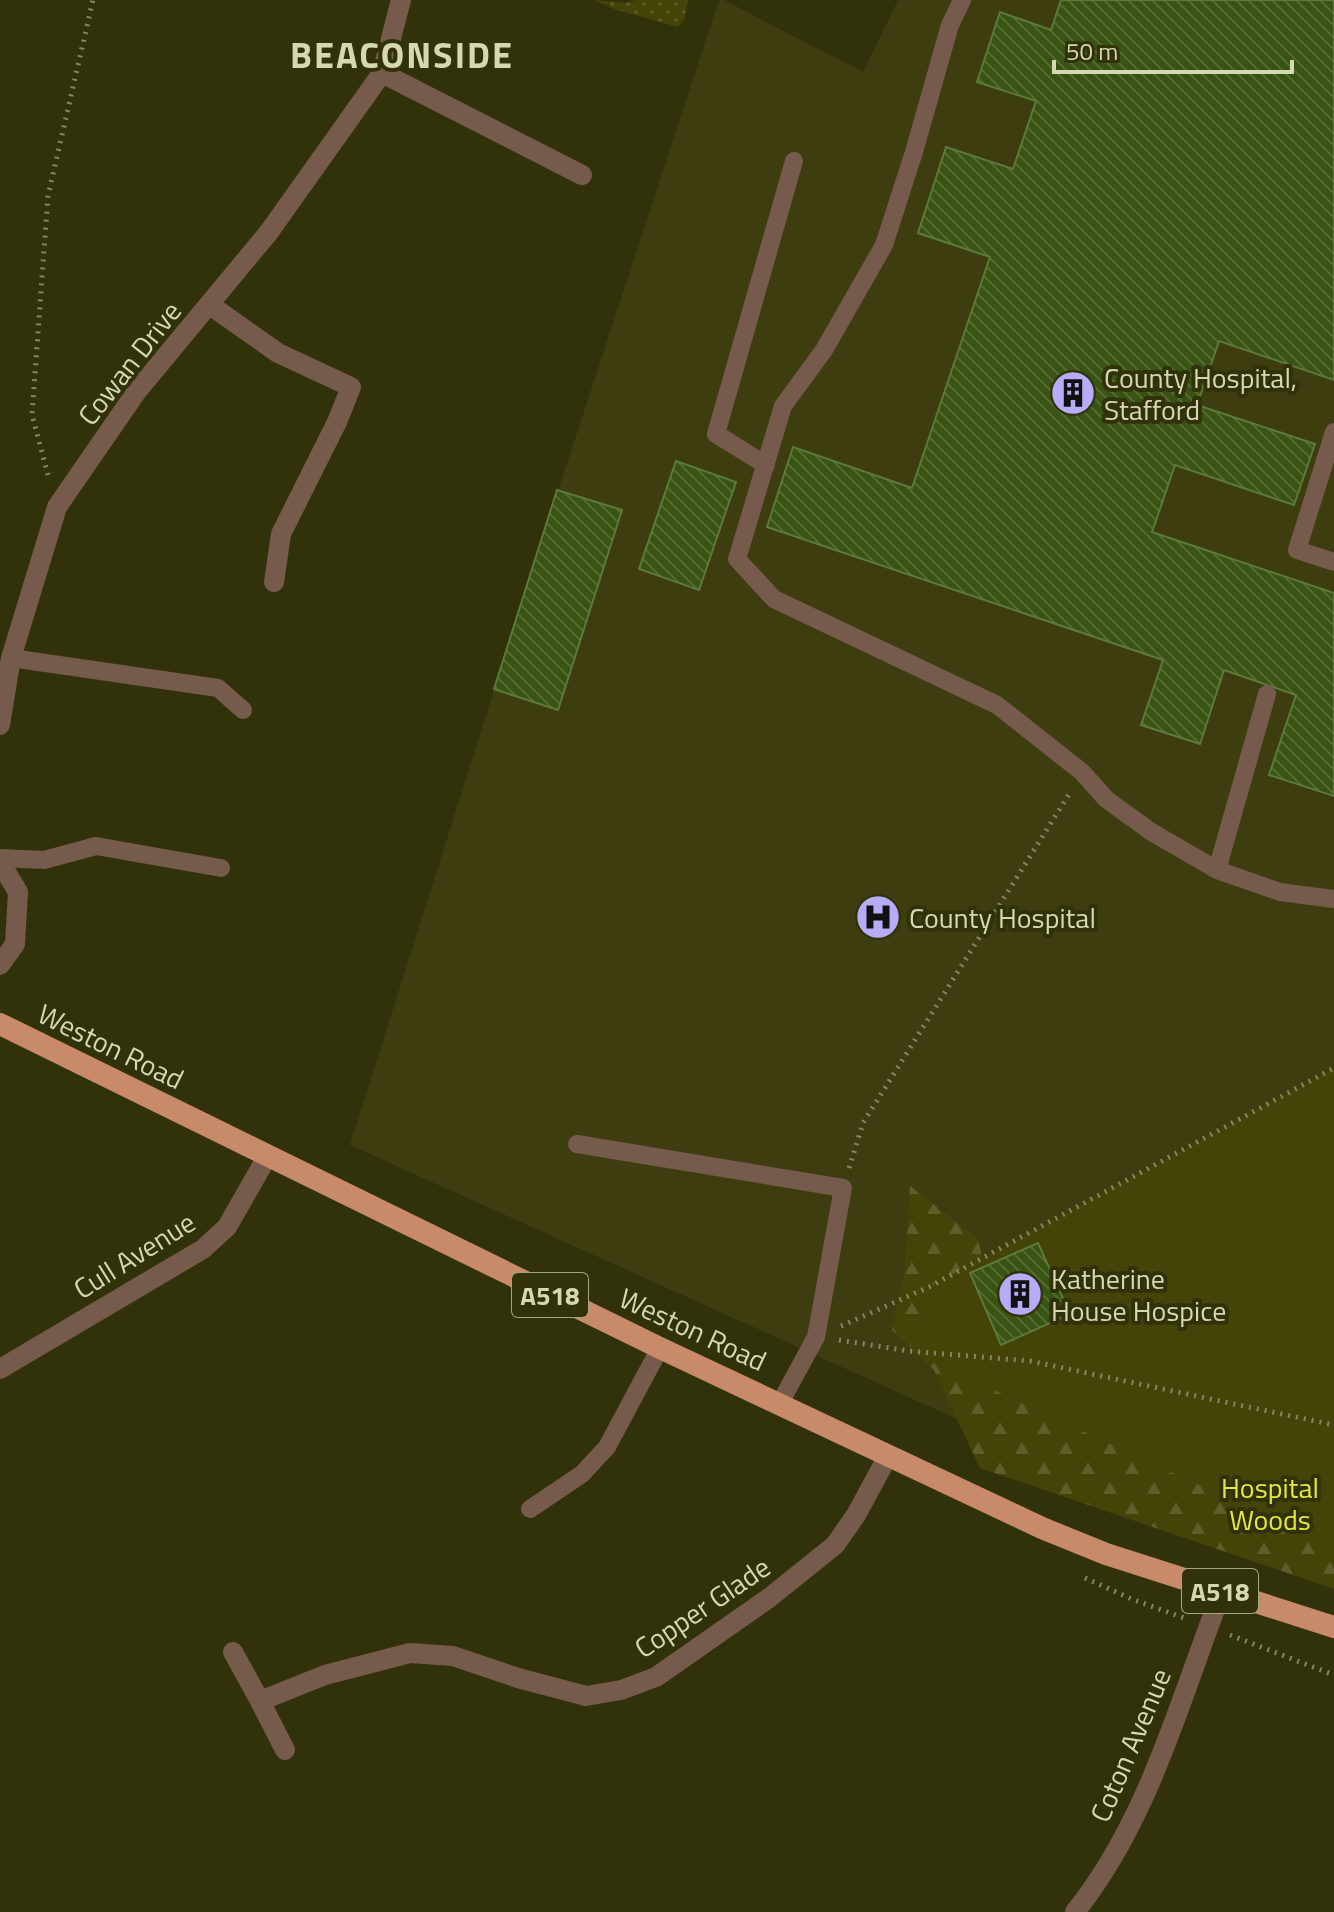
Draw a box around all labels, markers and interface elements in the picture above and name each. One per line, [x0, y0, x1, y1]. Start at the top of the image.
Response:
scale bar [1054, 24, 1292, 74]
district label: BEACONSIDE [290, 27, 514, 82]
text: 50 m [1066, 33, 1118, 69]
street label: Cowan Drive [67, 292, 191, 434]
place label: County Hospital, Stafford [1104, 356, 1297, 431]
building icon: County Hospital, Stafford [1049, 369, 1097, 417]
hospital icon: County Hospital [854, 893, 902, 941]
place label: County Hospital [909, 896, 1096, 939]
street label: Weston Road [31, 992, 191, 1100]
street label: Cull Avenue [65, 1201, 203, 1309]
place label: Katherine House Hospice [1051, 1257, 1226, 1332]
building icon: Katherine House Hospice [996, 1270, 1044, 1318]
road number: A518 [512, 1273, 588, 1317]
street label: Weston Road [612, 1276, 774, 1382]
park label: Hospital Woods [1221, 1466, 1319, 1541]
street label: Copper Glade [625, 1546, 779, 1668]
road number: A518 [1182, 1569, 1258, 1613]
street label: Coton Avenue [1078, 1662, 1182, 1828]

